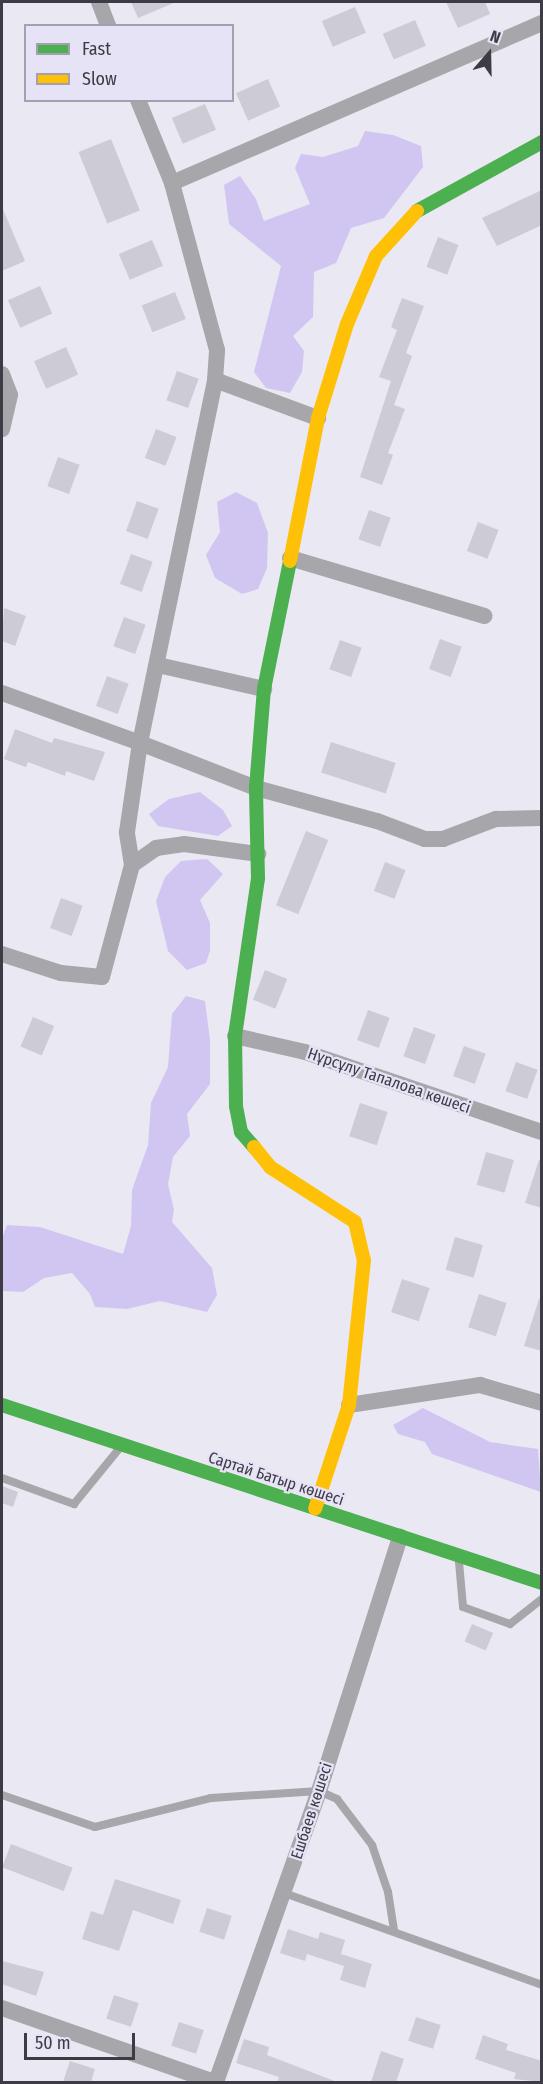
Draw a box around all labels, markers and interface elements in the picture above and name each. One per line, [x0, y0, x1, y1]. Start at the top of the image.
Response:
legend [24, 24, 234, 102]
north arrow [459, 24, 519, 84]
text: N [488, 26, 503, 47]
text: Fast [82, 38, 111, 60]
text: Slow [82, 68, 117, 90]
street label: Нұрсұлу Тапалова көшесі [305, 1044, 473, 1118]
street label: Сартай Батыр көшесі [206, 1448, 346, 1510]
street label: Ешбаев көшесі [287, 1760, 337, 1862]
scale bar [27, 2021, 138, 2059]
text: 50 m [35, 2032, 71, 2054]

